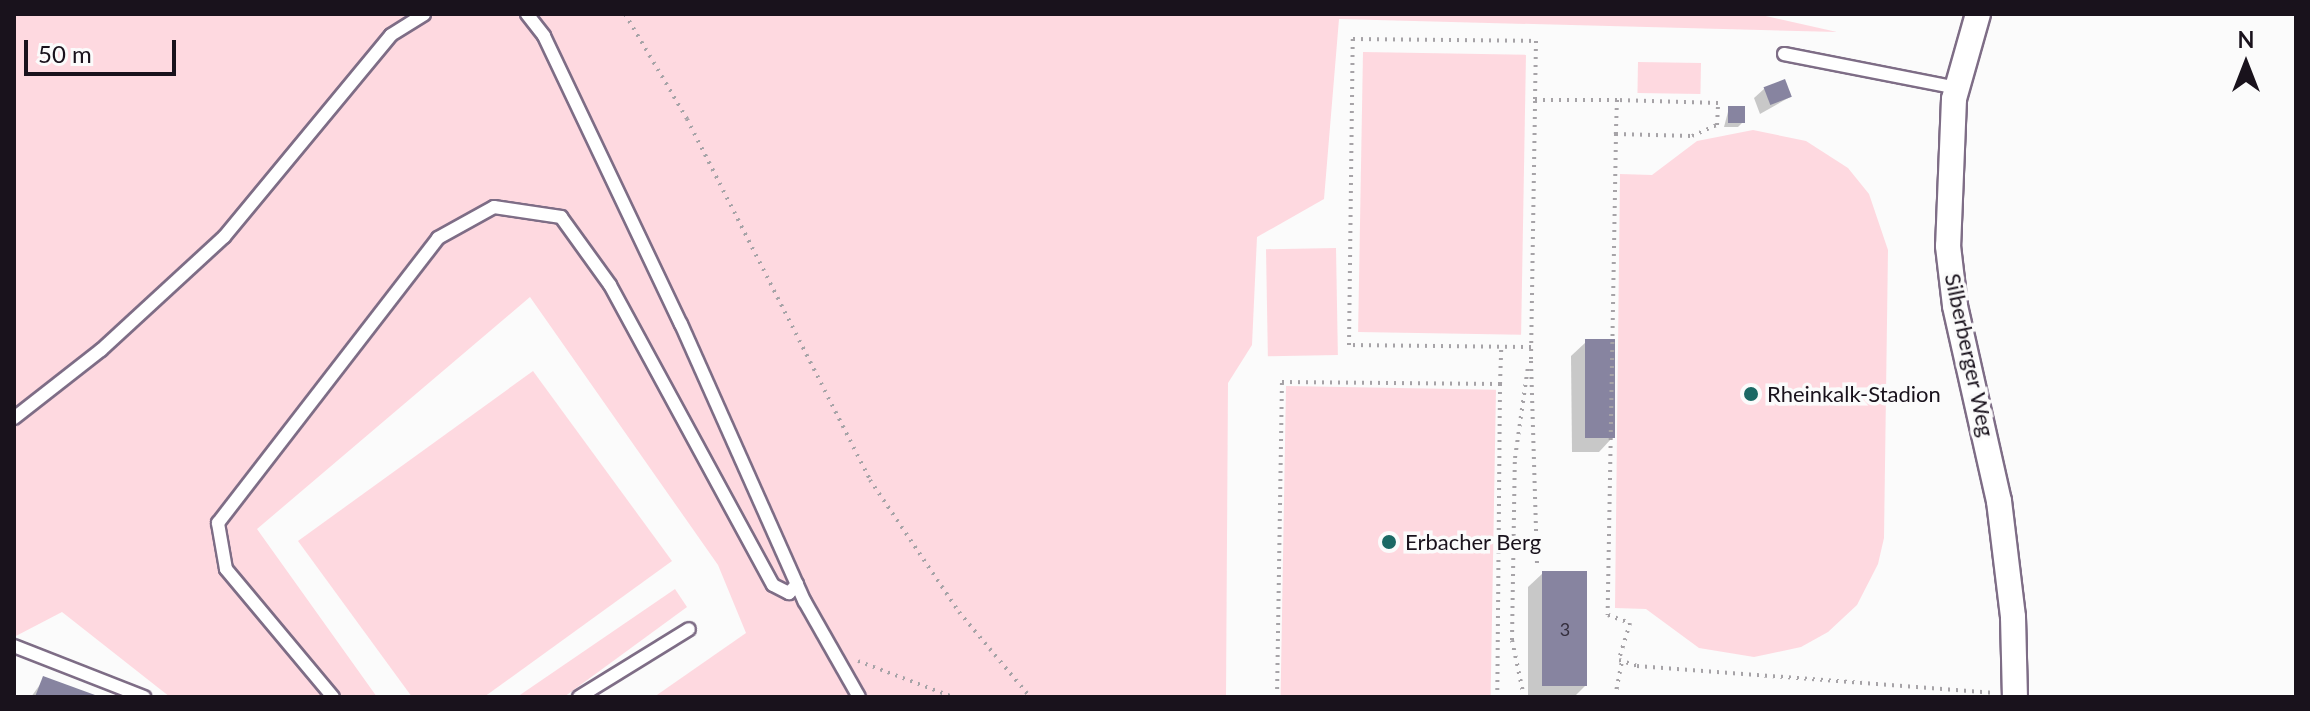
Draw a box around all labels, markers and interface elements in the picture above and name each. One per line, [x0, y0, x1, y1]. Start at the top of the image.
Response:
scale bar [28, 24, 180, 74]
north arrow [2206, 24, 2286, 104]
text: N [2238, 26, 2254, 53]
text: 50 m [38, 39, 92, 68]
street label: Silberberger Weg [1940, 271, 2000, 439]
place label: Rheinkalk-Stadion [1767, 381, 1941, 407]
marker: Rheinkalk-Stadion [1742, 385, 1760, 403]
place label: Erbacher Berg [1405, 529, 1542, 555]
marker: Erbacher Berg [1380, 533, 1398, 551]
house number: 3 [1560, 618, 1570, 640]

